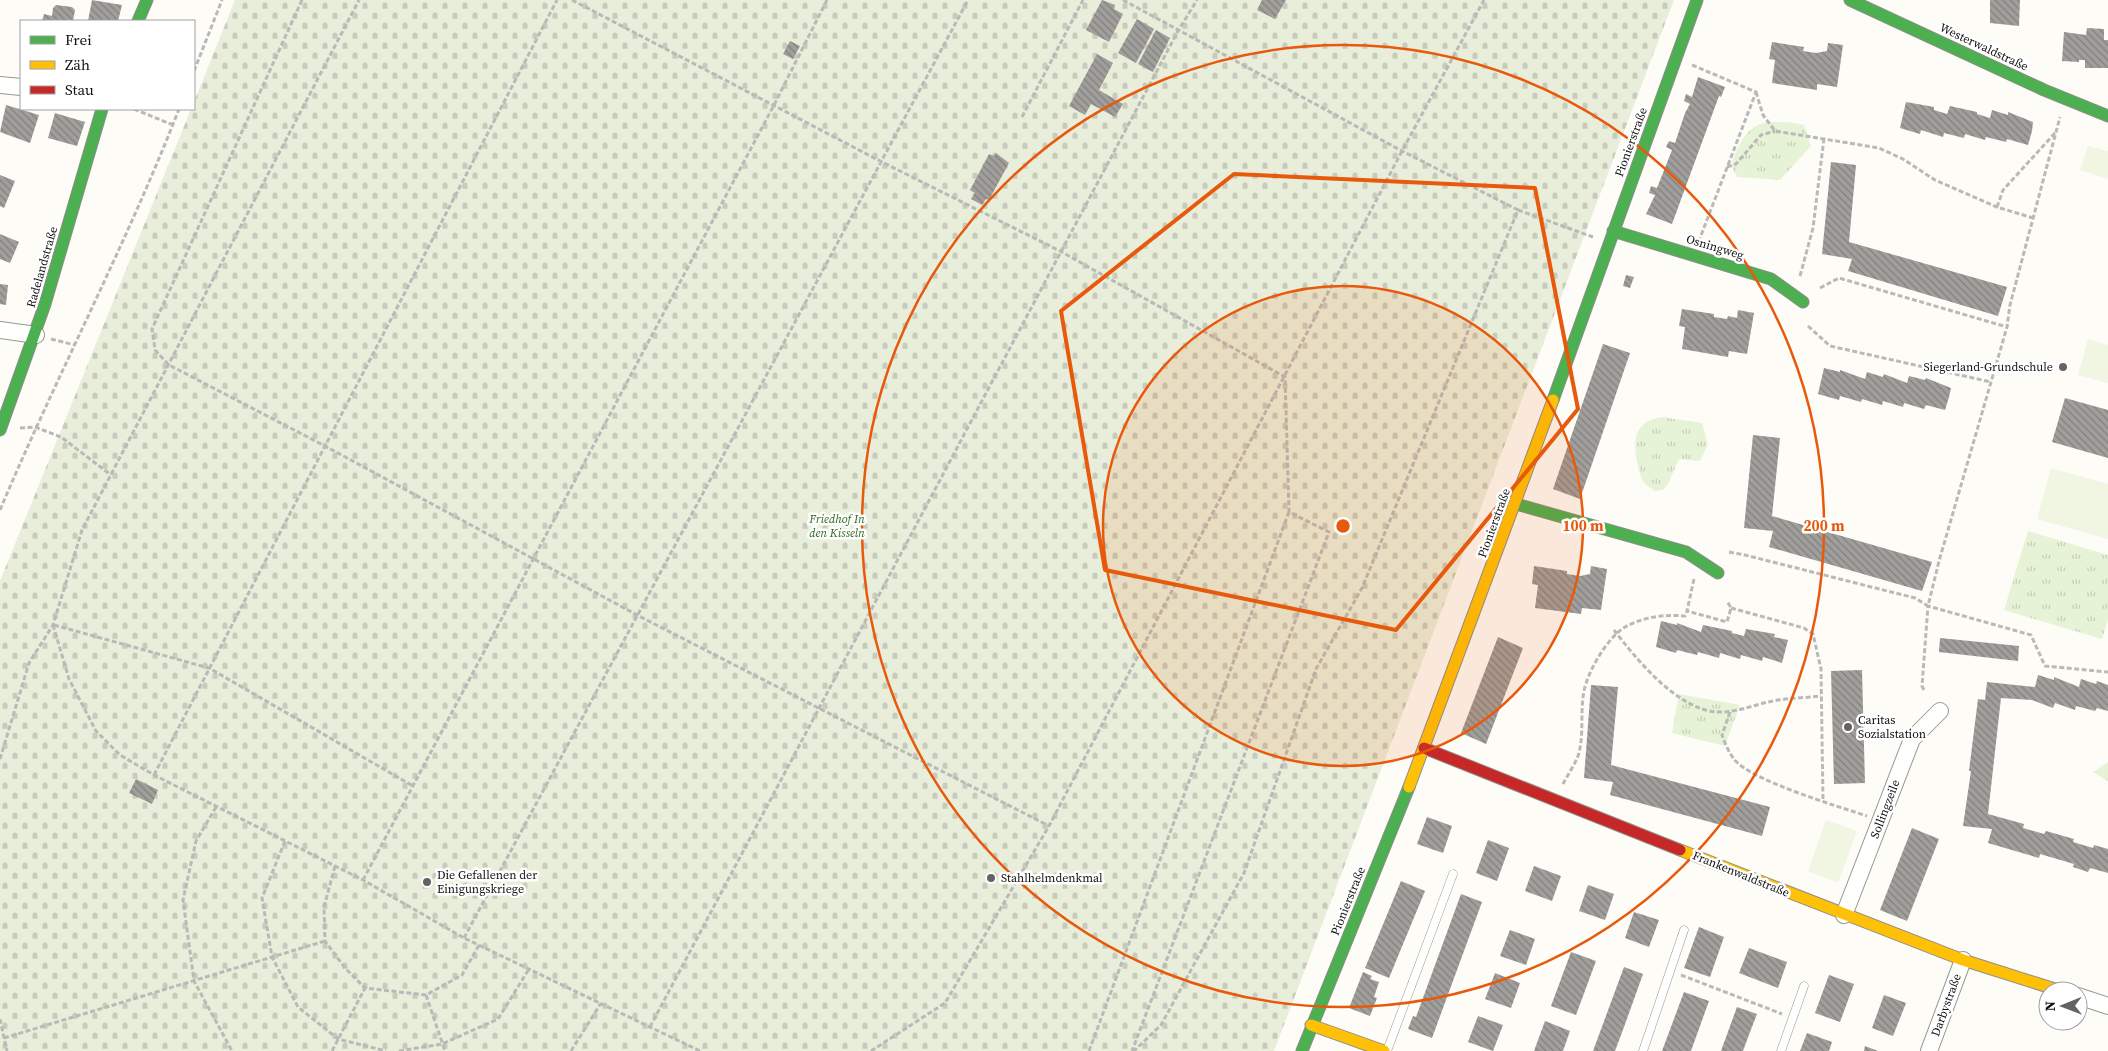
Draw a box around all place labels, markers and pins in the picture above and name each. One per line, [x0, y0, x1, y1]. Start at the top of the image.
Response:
place label: Siegerland-Grundschule [1923, 359, 2053, 375]
marker: Siegerland-Grundschule [2057, 361, 2069, 373]
centre of rings [1334, 517, 1352, 535]
place label: Caritas Sozialstation [1858, 712, 1926, 742]
marker: Caritas Sozialstation [1842, 721, 1854, 733]
place label: Die Gefallenen der Einigungskriege [437, 867, 537, 897]
place label: Stahlhelmdenkmal [1001, 870, 1103, 886]
marker: Stahlhelmdenkmal [985, 872, 997, 884]
marker: Die Gefallenen der Einigungskriege [421, 876, 433, 888]

